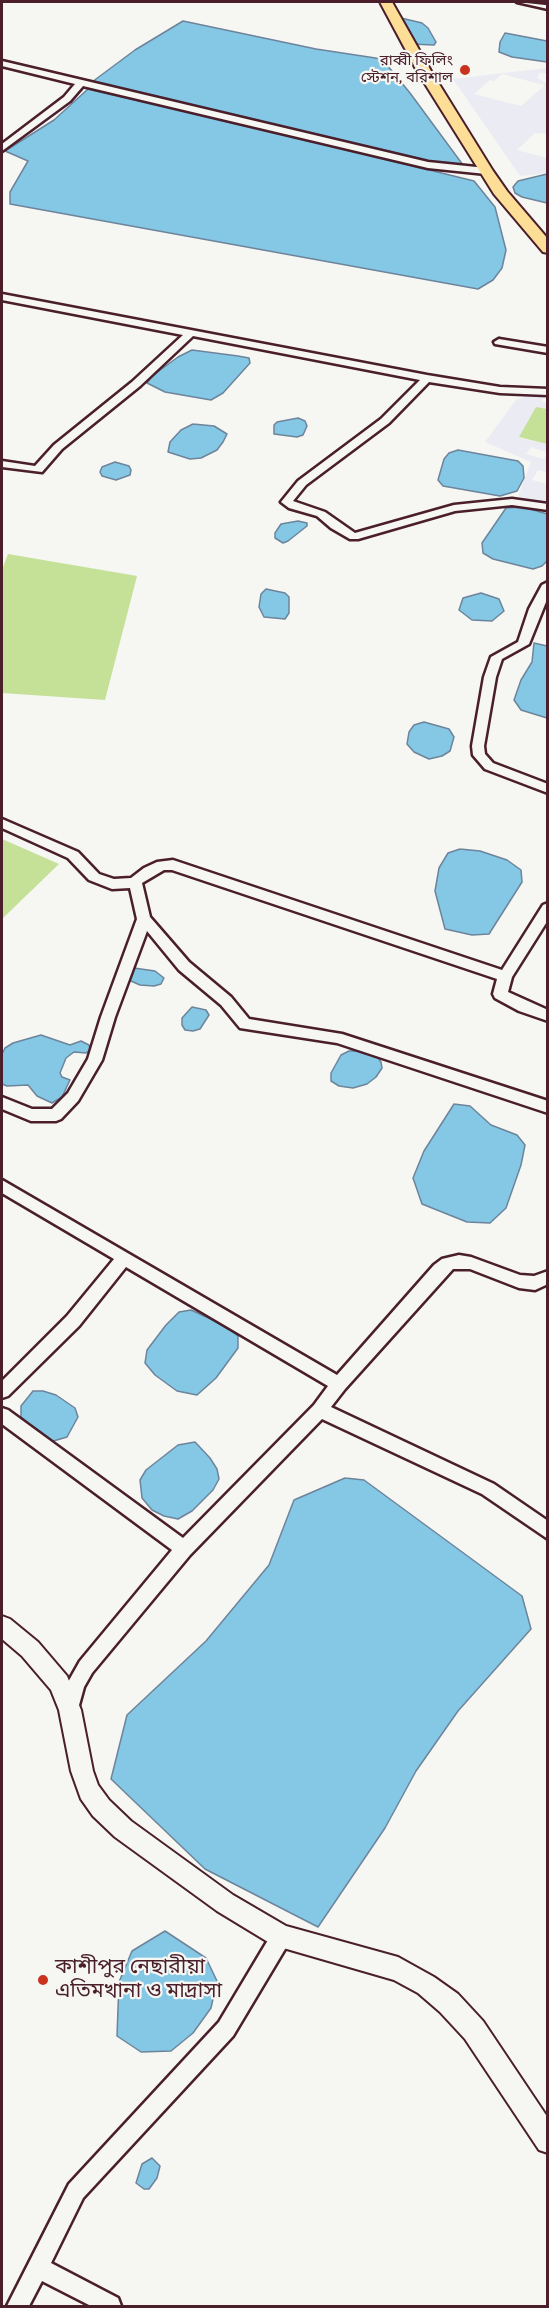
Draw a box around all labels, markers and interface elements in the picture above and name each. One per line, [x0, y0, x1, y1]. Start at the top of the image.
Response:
place label: রাব্বী ফিলিং স্টেশন, বরিশাল [361, 52, 453, 87]
marker: রাব্বী ফিলিং স্টেশন, বরিশাল [458, 63, 472, 77]
place label: কাশীপুর নেছারীয়া এতিমখানা ও মাদ্রাসা [55, 1955, 222, 2005]
marker: কাশীপুর নেছারীয়া এতিমখানা ও মাদ্রাসা [36, 1973, 50, 1987]

